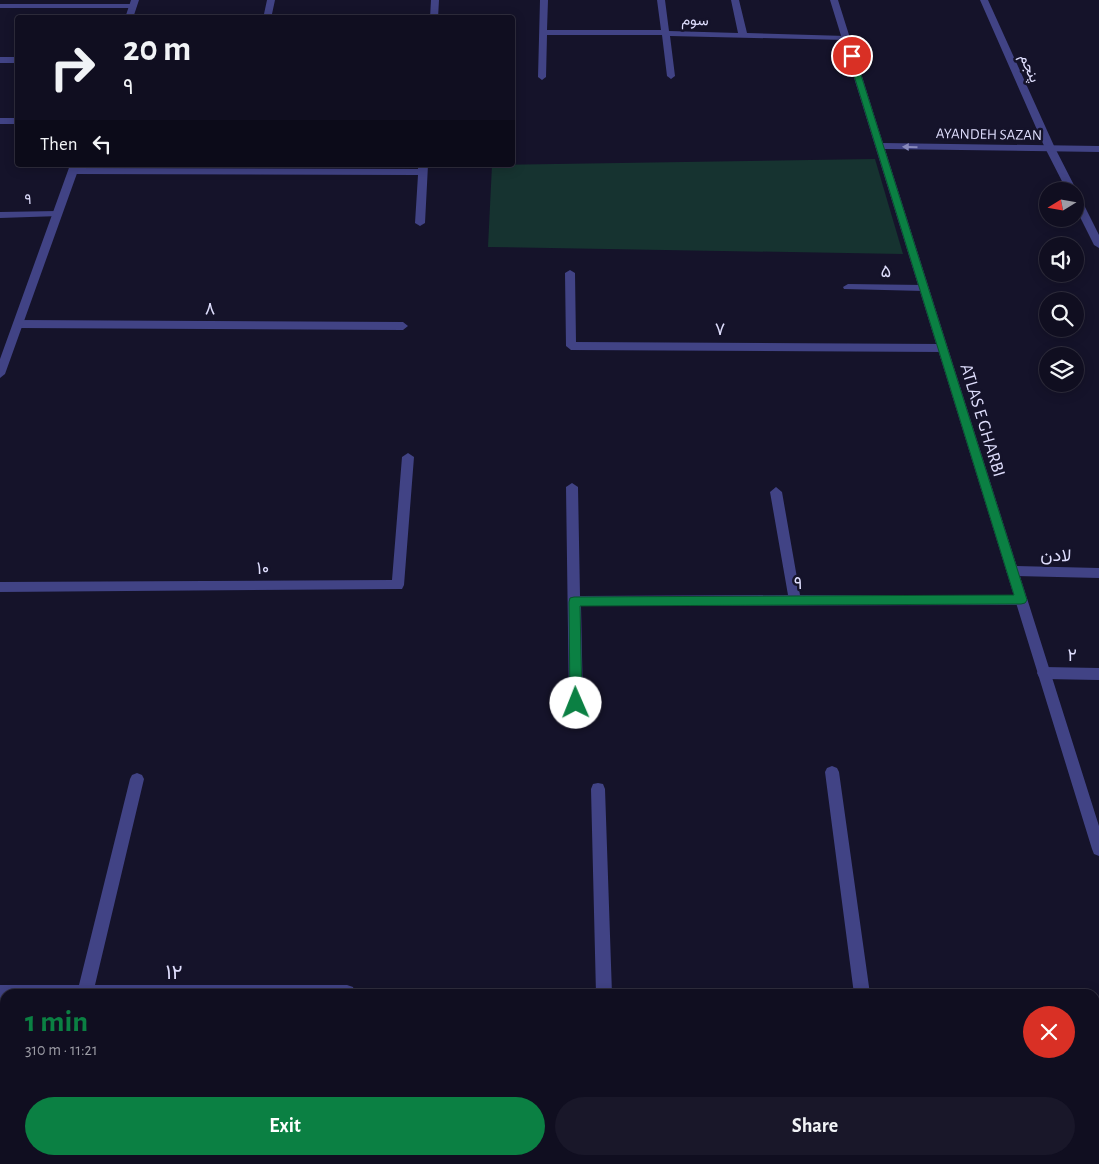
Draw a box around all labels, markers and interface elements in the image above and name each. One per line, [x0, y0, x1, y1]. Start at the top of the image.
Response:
street label: سوم [681, 13, 709, 30]
text: 20 m [123, 32, 191, 67]
icon: right [40, 35, 105, 100]
pin [831, 35, 873, 77]
icon: arrive [838, 42, 866, 70]
street label: پنجم [1015, 52, 1042, 86]
text: ۹ [123, 76, 134, 98]
street label: AYANDEH SAZAN [936, 126, 1042, 143]
icon: left [88, 130, 116, 158]
text: Then [40, 135, 78, 154]
one-way arrow [902, 143, 918, 151]
north arrow [1039, 182, 1084, 228]
map controls [1039, 182, 1084, 392]
street label: ۹ [24, 192, 32, 207]
button: sound [1039, 237, 1084, 282]
street label: ۵ [881, 263, 891, 281]
button: search [1039, 292, 1084, 337]
street label: ۸ [205, 300, 215, 318]
street label: ۷ [715, 321, 725, 339]
button: layers [1039, 347, 1084, 392]
street label: ATLAS E GHARBI [956, 362, 1008, 479]
street label: لادن [1040, 546, 1072, 566]
street label: ۱۰ [257, 560, 269, 578]
street label: ۹ [794, 575, 802, 593]
street label: ۲ [1067, 647, 1077, 665]
position arrow [549, 676, 601, 728]
street label: ۱۲ [165, 962, 183, 983]
button: close [1023, 1006, 1075, 1058]
text: 1 min [25, 1007, 88, 1037]
text: 310 m · 11:21 [25, 1042, 97, 1058]
button: Exit [25, 1097, 545, 1155]
button: Share [555, 1097, 1075, 1155]

